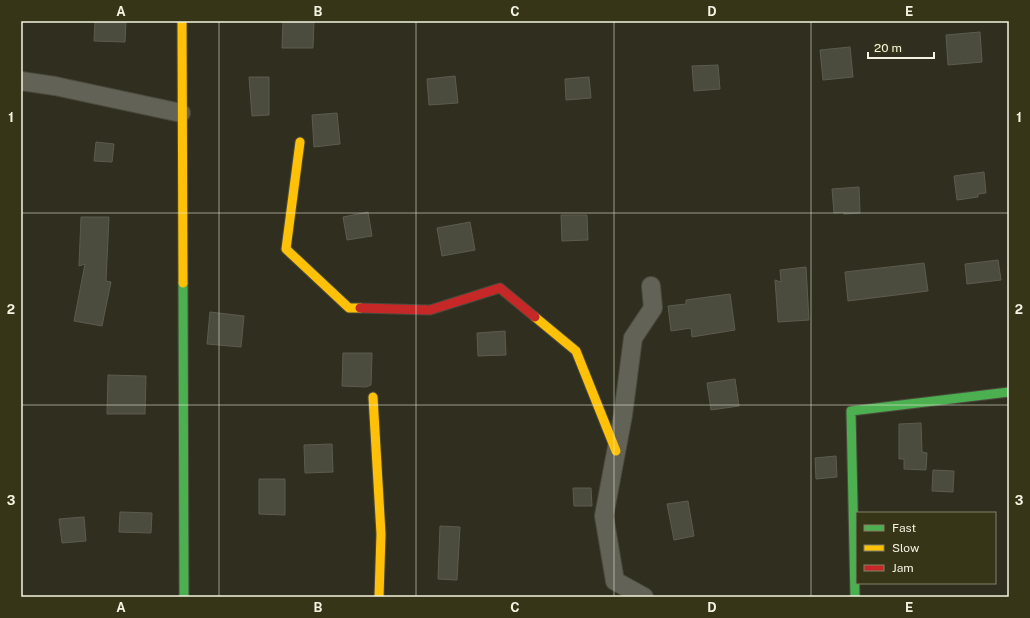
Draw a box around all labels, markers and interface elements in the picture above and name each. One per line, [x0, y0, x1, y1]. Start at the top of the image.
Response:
text: A [116, 4, 126, 19]
text: B [314, 4, 323, 19]
text: C [510, 4, 520, 19]
text: D [707, 4, 717, 19]
text: E [905, 4, 913, 19]
scale bar [868, 34, 934, 60]
text: 20 m [874, 41, 902, 55]
text: 1 [8, 110, 14, 125]
text: 1 [1016, 110, 1022, 125]
text: 2 [7, 302, 15, 317]
text: 2 [1015, 302, 1023, 317]
text: 3 [7, 493, 16, 508]
text: 3 [1015, 493, 1024, 508]
legend [856, 512, 996, 584]
text: Fast [892, 521, 917, 535]
text: Slow [892, 541, 920, 555]
text: Jam [892, 561, 914, 575]
text: A [116, 600, 126, 615]
text: B [314, 600, 323, 615]
text: C [510, 600, 520, 615]
text: D [707, 600, 717, 615]
text: E [905, 600, 913, 615]

